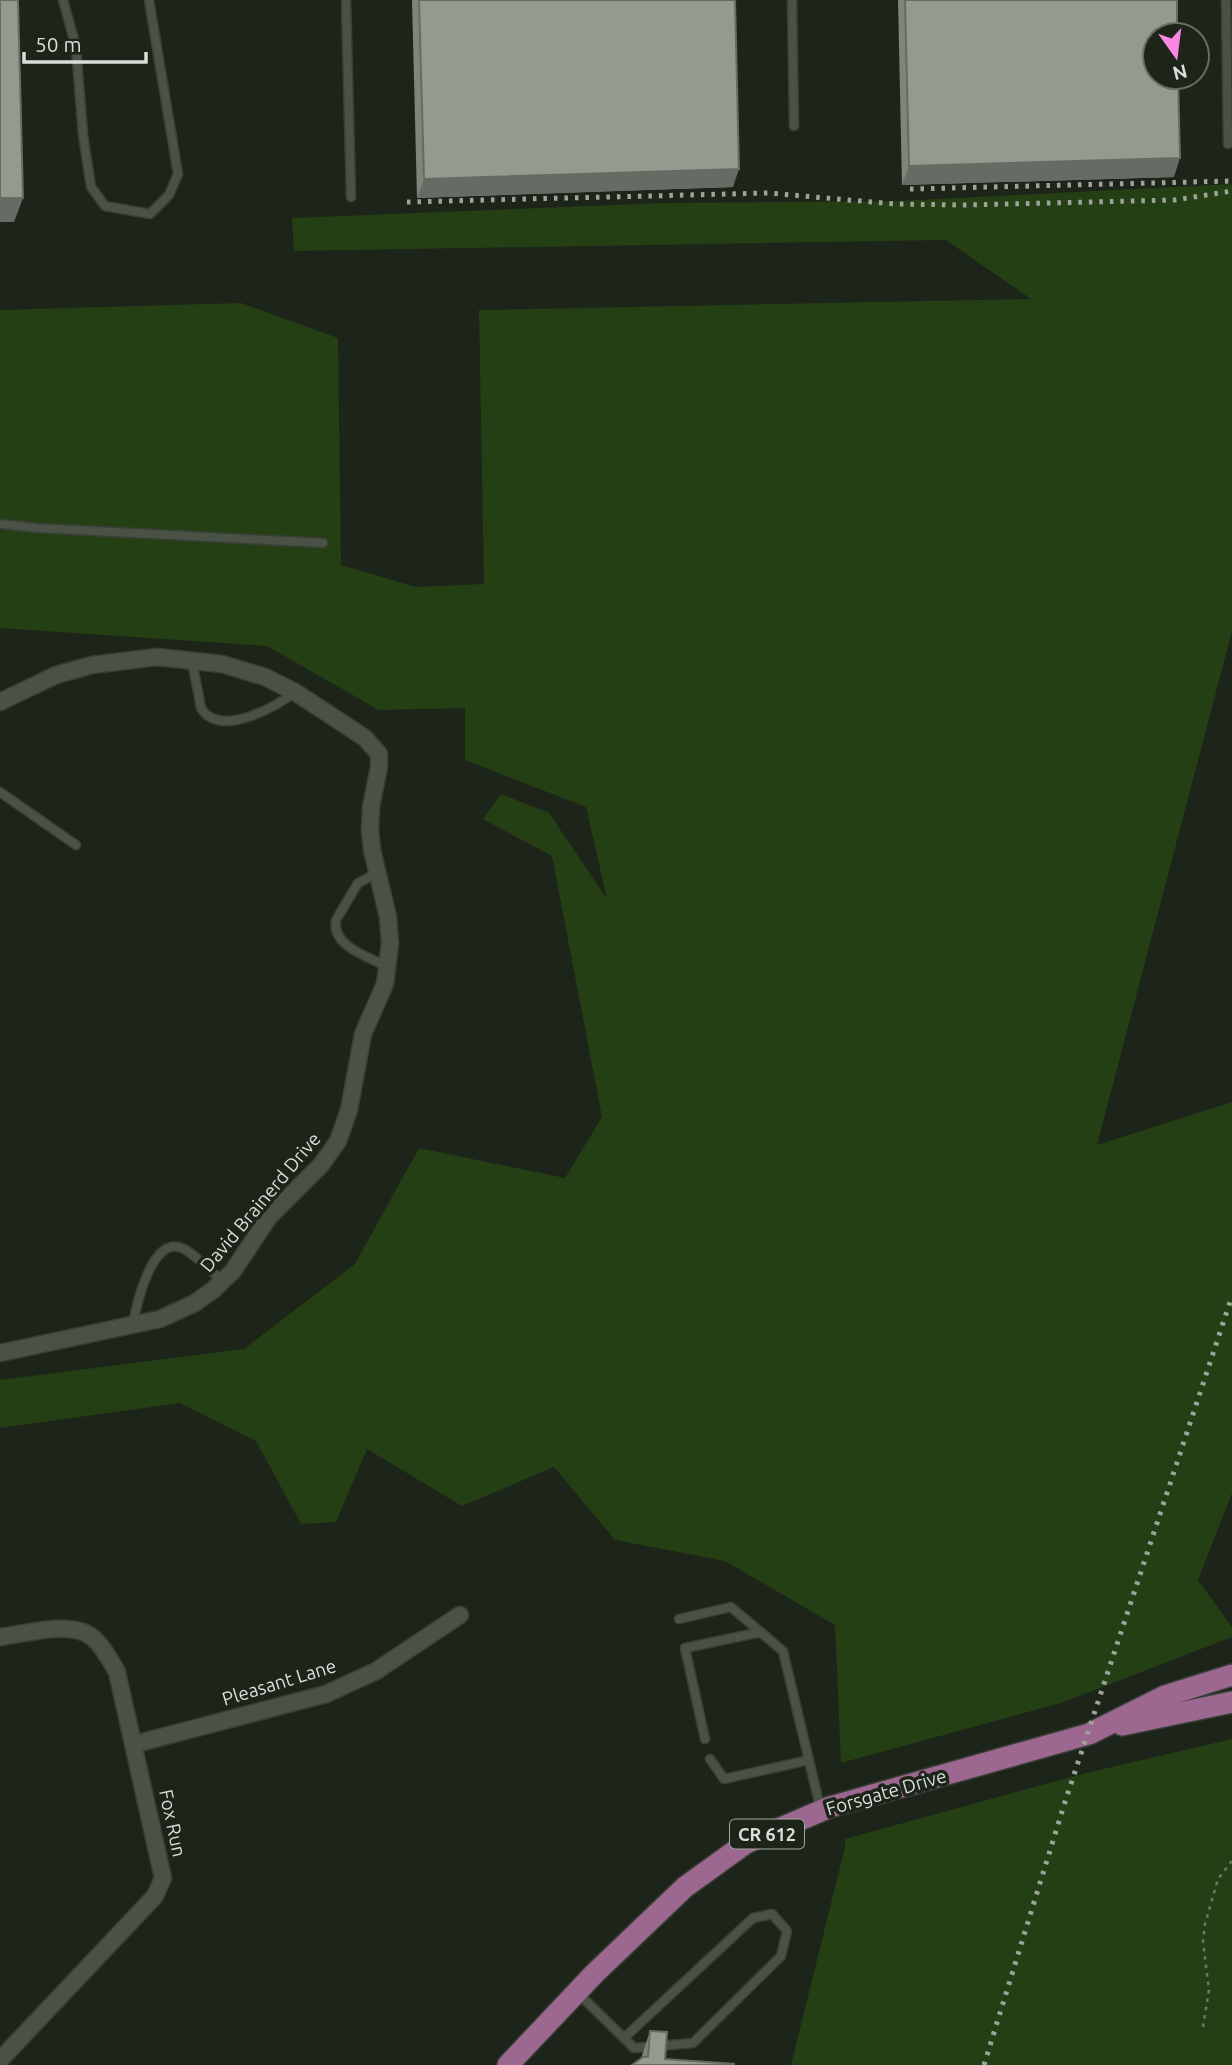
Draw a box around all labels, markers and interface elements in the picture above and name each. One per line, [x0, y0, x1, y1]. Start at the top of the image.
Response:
scale bar [24, 21, 147, 65]
north arrow [1141, 21, 1211, 91]
text: 50 m [35, 32, 82, 56]
text: N [1171, 60, 1190, 85]
street label: David Brainerd Drive [195, 1128, 325, 1276]
street label: Pleasant Lane [219, 1654, 339, 1710]
street label: Forsgate Drive [823, 1764, 949, 1820]
street label: Fox Run [155, 1787, 191, 1859]
road number: CR 612 [730, 1820, 804, 1848]

